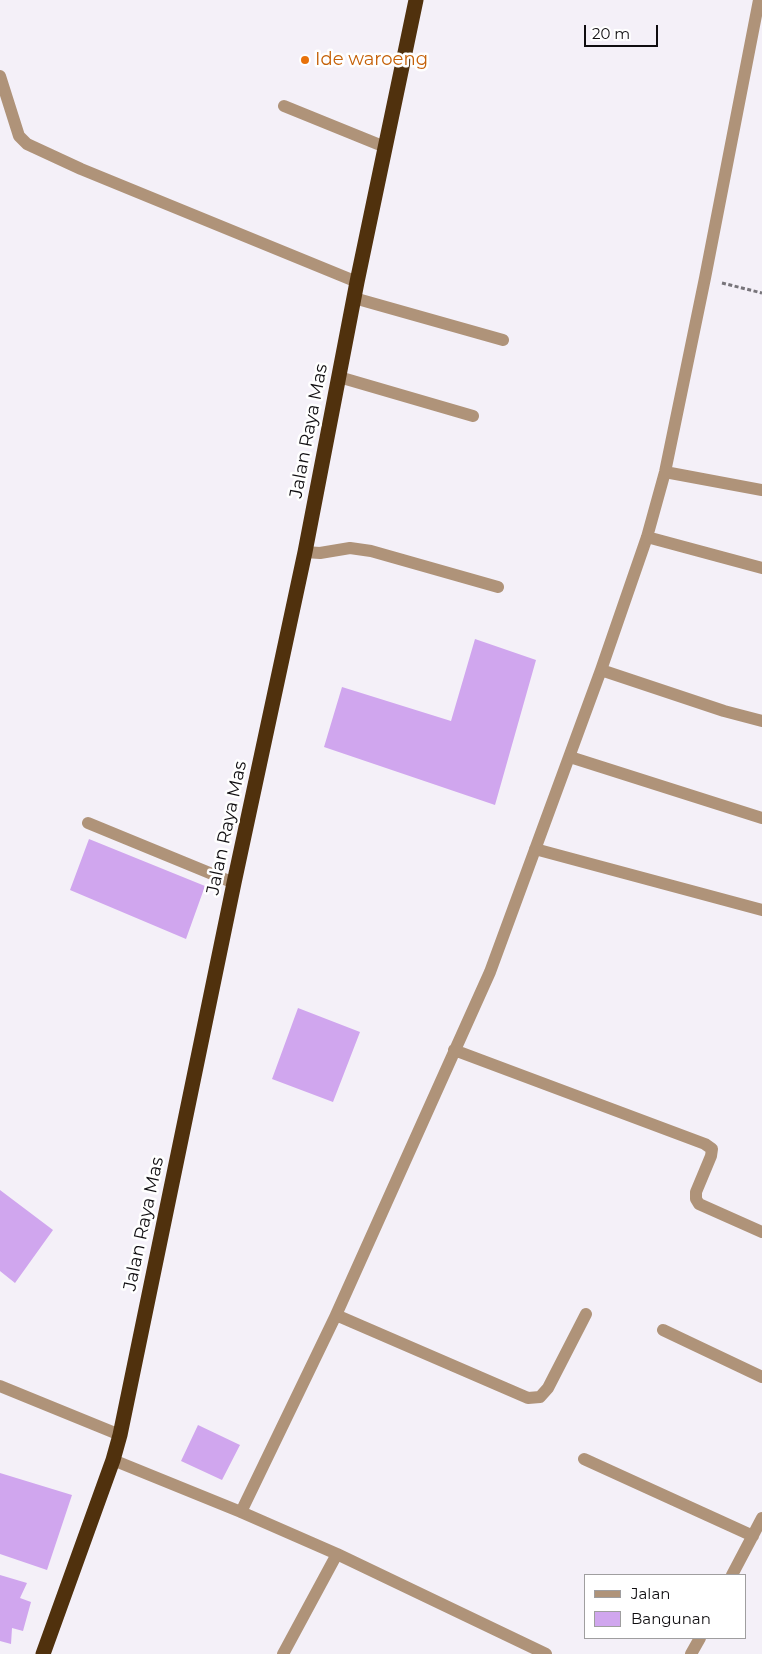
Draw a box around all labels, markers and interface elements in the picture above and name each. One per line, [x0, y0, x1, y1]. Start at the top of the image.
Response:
scale bar [587, 15, 661, 47]
text: 20 m [592, 24, 630, 43]
place label: Ide waroeng [315, 49, 428, 71]
marker: Ide waroeng [299, 54, 311, 66]
street label: Jalan Raya Mas [285, 362, 333, 500]
street label: Jalan Raya Mas [202, 759, 252, 897]
street label: Jalan Raya Mas [119, 1155, 169, 1293]
legend [584, 1574, 747, 1639]
text: Jalan [631, 1584, 670, 1603]
text: Bangunan [631, 1609, 711, 1628]

